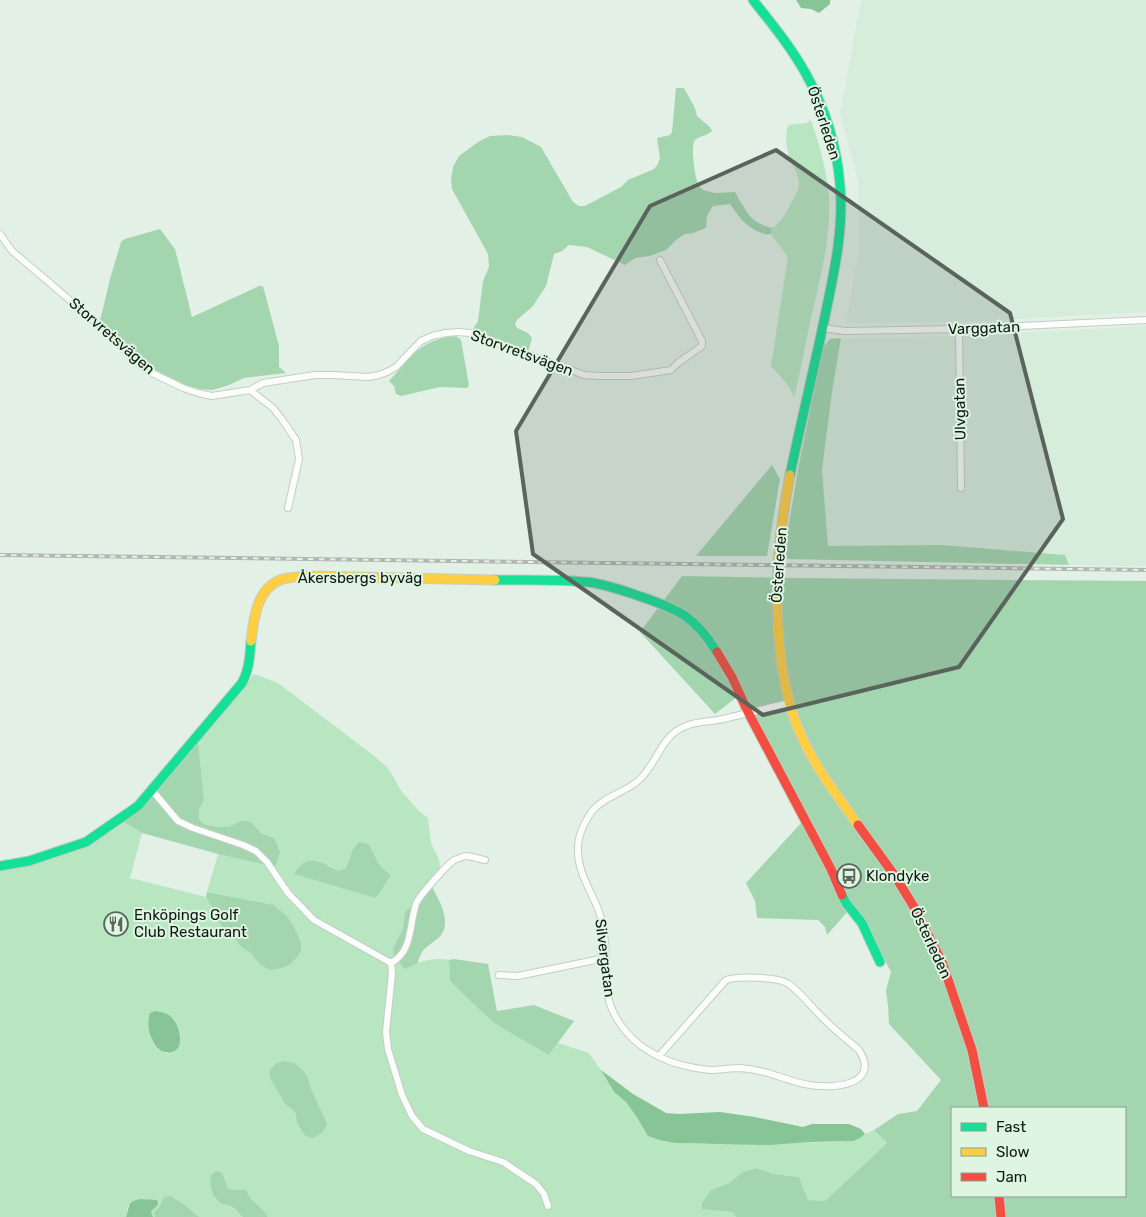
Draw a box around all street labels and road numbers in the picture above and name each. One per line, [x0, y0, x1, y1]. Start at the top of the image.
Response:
street label: Österleden [804, 84, 844, 162]
street label: Storvretsvägen [65, 294, 159, 378]
street label: Varggatan [948, 318, 1020, 338]
street label: Storvretsvägen [468, 326, 576, 380]
street label: Ulvgatan [950, 378, 970, 440]
street label: Österleden [767, 526, 791, 604]
street label: Åkersbergs byväg [298, 569, 422, 587]
street label: Österleden [907, 905, 955, 981]
street label: Silvergatan [591, 918, 619, 998]

